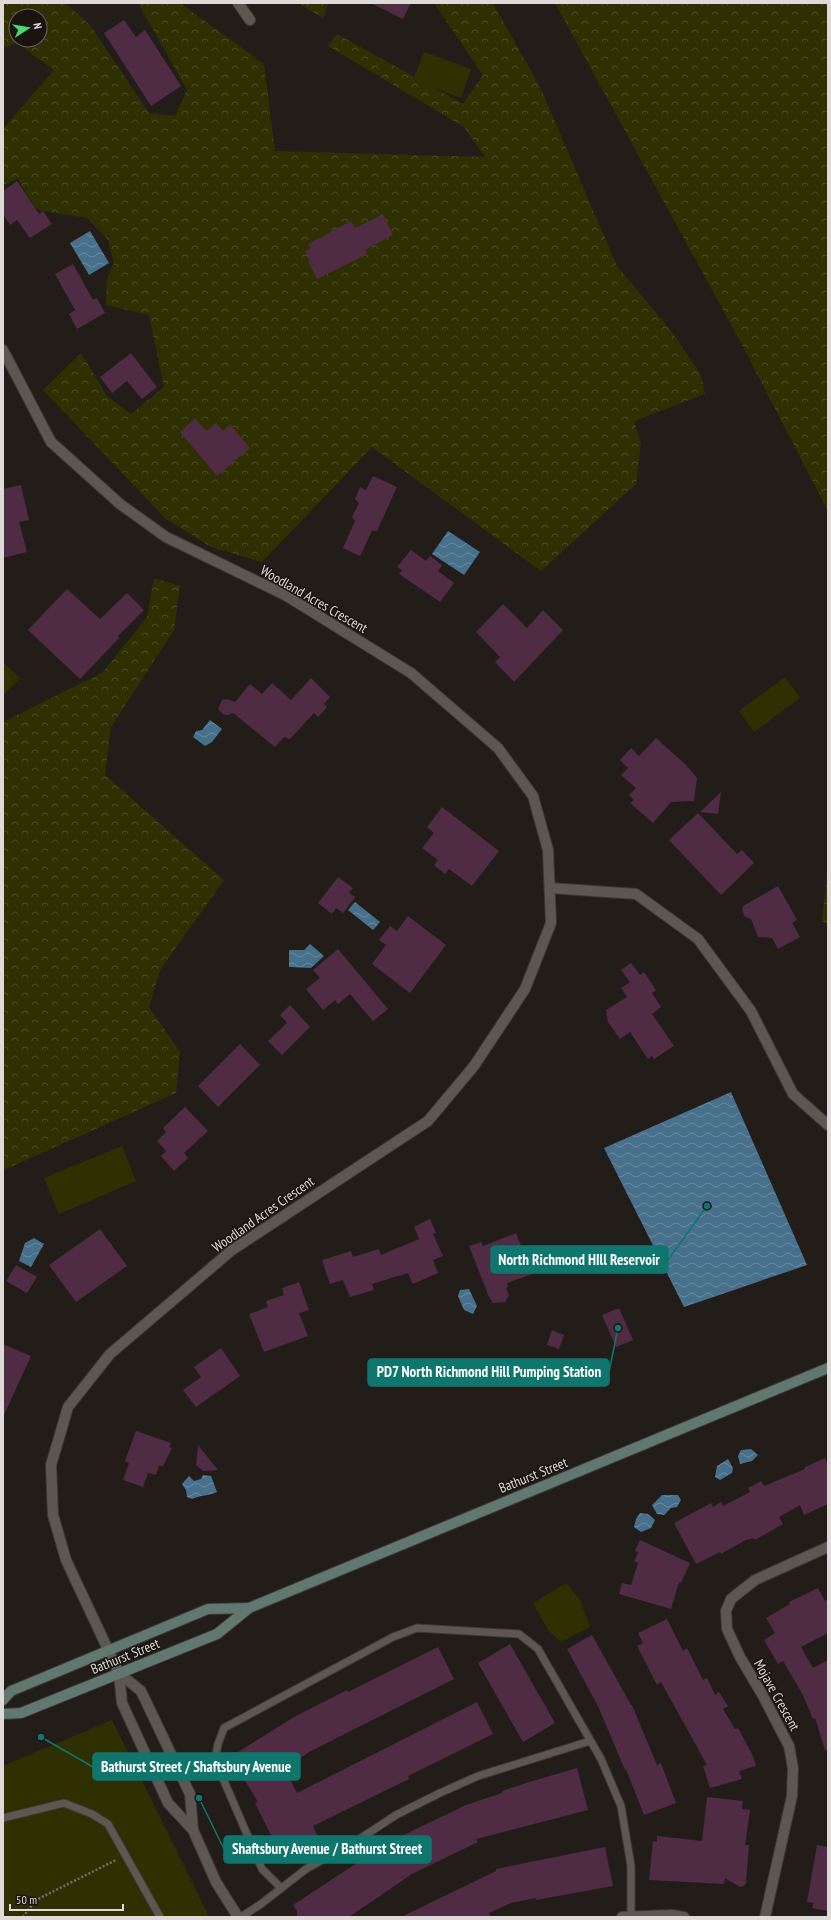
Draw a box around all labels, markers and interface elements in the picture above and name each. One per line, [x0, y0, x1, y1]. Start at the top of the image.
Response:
north arrow [8, 8, 48, 48]
text: N [30, 22, 45, 30]
street label: Woodland Acres Crescent [257, 561, 371, 637]
street label: Woodland Acres Crescent [208, 1172, 318, 1256]
callout: North Richmond HIll Reservoir [491, 1246, 668, 1273]
text: North Richmond HIll Reservoir [498, 1250, 660, 1269]
callout: PD7 North Richmond Hill Pumping Station [368, 1359, 609, 1386]
text: PD7 North Richmond Hill Pumping Station [377, 1362, 602, 1381]
street label: Bathurst Street [496, 1453, 570, 1497]
street label: Bathurst Street [88, 1634, 162, 1678]
street label: Mojave Crescent [750, 1656, 804, 1734]
callout: Bathurst Street / Shaftsbury Avenue [93, 1753, 300, 1780]
text: Bathurst Street / Shaftsbury Avenue [101, 1757, 291, 1776]
callout: Shaftsbury Avenue / Bathurst Street [224, 1836, 431, 1863]
text: Shaftsbury Avenue / Bathurst Street [232, 1839, 423, 1858]
scale bar [10, 1886, 123, 1912]
text: 50 m [16, 1892, 37, 1907]

